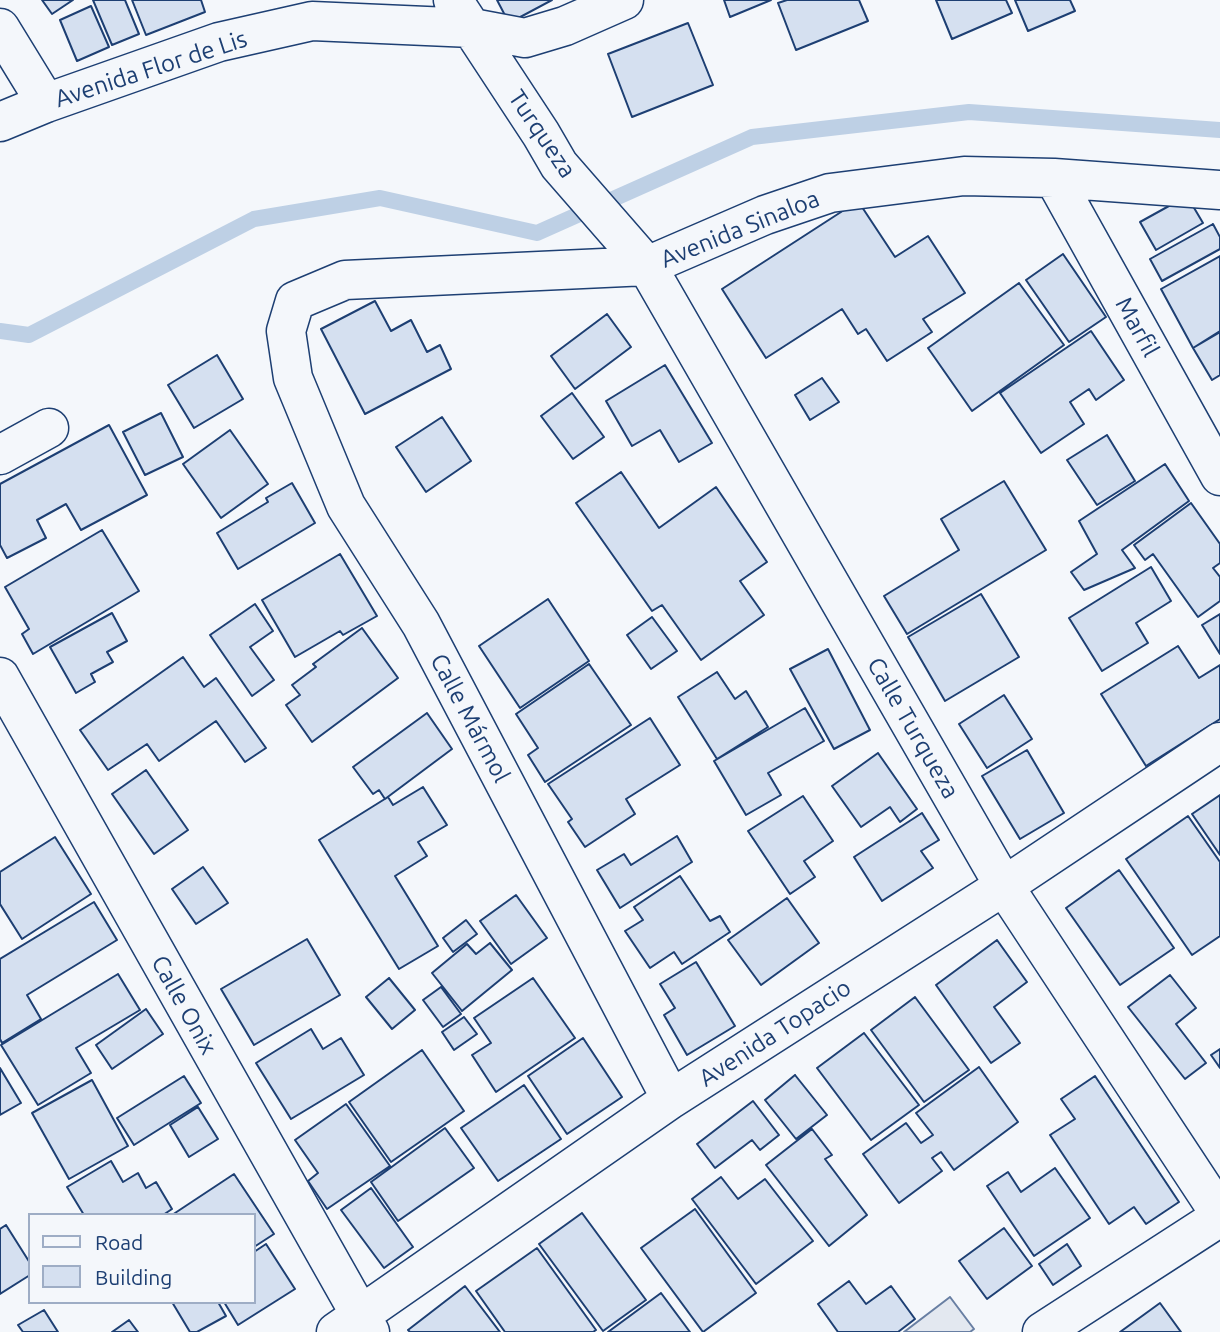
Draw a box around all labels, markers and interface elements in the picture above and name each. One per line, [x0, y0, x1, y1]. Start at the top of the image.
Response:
street label: Avenida Flor de Lis [51, 24, 251, 114]
street label: Turqueza [502, 85, 582, 183]
street label: Avenida Sinaloa [656, 184, 824, 274]
street label: Marfil [1109, 292, 1165, 362]
street label: Calle Mármol [424, 649, 516, 787]
street label: Calle Turqueza [861, 652, 965, 804]
street label: Calle Onix [145, 950, 223, 1060]
street label: Avenida Topacio [694, 973, 856, 1093]
legend [28, 1213, 256, 1304]
text: Road [95, 1230, 143, 1254]
text: Building [95, 1265, 172, 1289]

